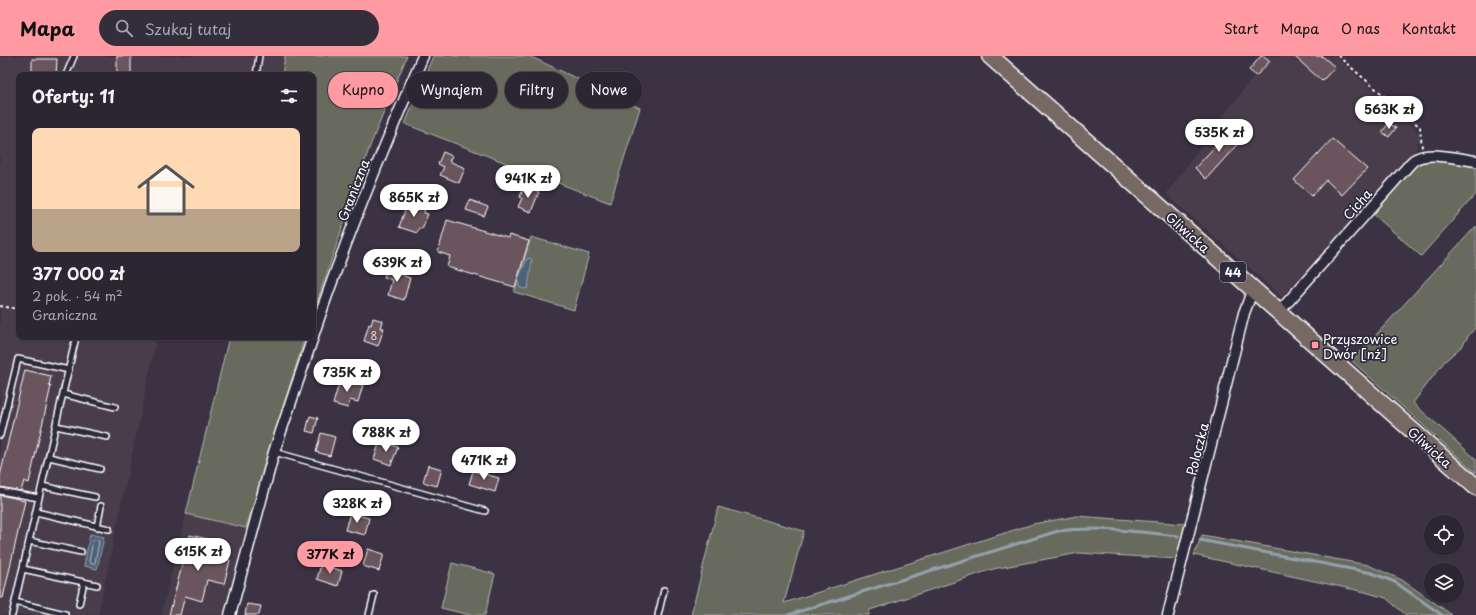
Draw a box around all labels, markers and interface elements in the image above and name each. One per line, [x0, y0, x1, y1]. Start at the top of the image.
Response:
search box [99, 10, 379, 46]
text: Mapa [20, 14, 75, 42]
icon: search [113, 17, 135, 39]
text: Szukaj tutaj [145, 17, 231, 40]
text: Start [1224, 18, 1259, 39]
text: Mapa [1281, 18, 1319, 39]
text: O nas [1341, 18, 1380, 39]
text: Kontakt [1402, 18, 1456, 39]
chip: Kupno [328, 72, 398, 108]
chip: Wynajem [406, 72, 497, 108]
chip: Filtry [505, 72, 568, 108]
chip: Nowe [576, 72, 642, 108]
text: Oferty: 11 [32, 83, 115, 109]
icon: filters [278, 85, 300, 107]
pin: 563K zł [1352, 96, 1426, 130]
text: 563K zł [1364, 99, 1414, 118]
pin: 535K zł [1182, 119, 1256, 153]
text: 535K zł [1194, 122, 1244, 141]
icon: home [130, 154, 202, 226]
street label: Graniczna [332, 155, 374, 224]
pin: 941K zł [491, 165, 565, 199]
text: 941K zł [504, 168, 552, 187]
pin: 865K zł [377, 184, 451, 218]
street label: Cicha [1338, 184, 1376, 224]
text: 865K zł [389, 187, 439, 206]
street label: Gliwicka [1162, 207, 1215, 258]
pin: 639K zł [360, 249, 434, 283]
text: 639K zł [372, 252, 422, 271]
text: 377 000 zł [32, 260, 124, 286]
road number: 44 [1220, 262, 1246, 282]
text: 2 pok. · 54 m² [32, 286, 123, 305]
text: Graniczna [32, 305, 97, 324]
house number: 8 [371, 327, 378, 344]
place label: Przyszowice Dwór [nż] [1323, 329, 1398, 363]
marker: Przyszowice Dwór [nż] [1310, 340, 1320, 350]
pin: 735K zł [310, 359, 384, 393]
text: 735K zł [322, 362, 372, 381]
pin: 788K zł [349, 419, 423, 453]
street label: Poloczka [1181, 420, 1213, 478]
text: 788K zł [362, 422, 410, 441]
street label: Gliwicka [1404, 422, 1457, 473]
pin: 471K zł [447, 447, 521, 481]
text: 471K zł [461, 450, 507, 469]
pin: 328K zł [320, 490, 394, 524]
text: 328K zł [332, 493, 382, 512]
map controls [1424, 515, 1464, 603]
button: locate [1424, 515, 1464, 555]
pin: 615K zł [161, 538, 235, 572]
text: 615K zł [174, 541, 222, 560]
pin: 377K zł [293, 541, 367, 575]
text: 377K zł [306, 544, 354, 563]
button: layers [1424, 563, 1464, 603]

